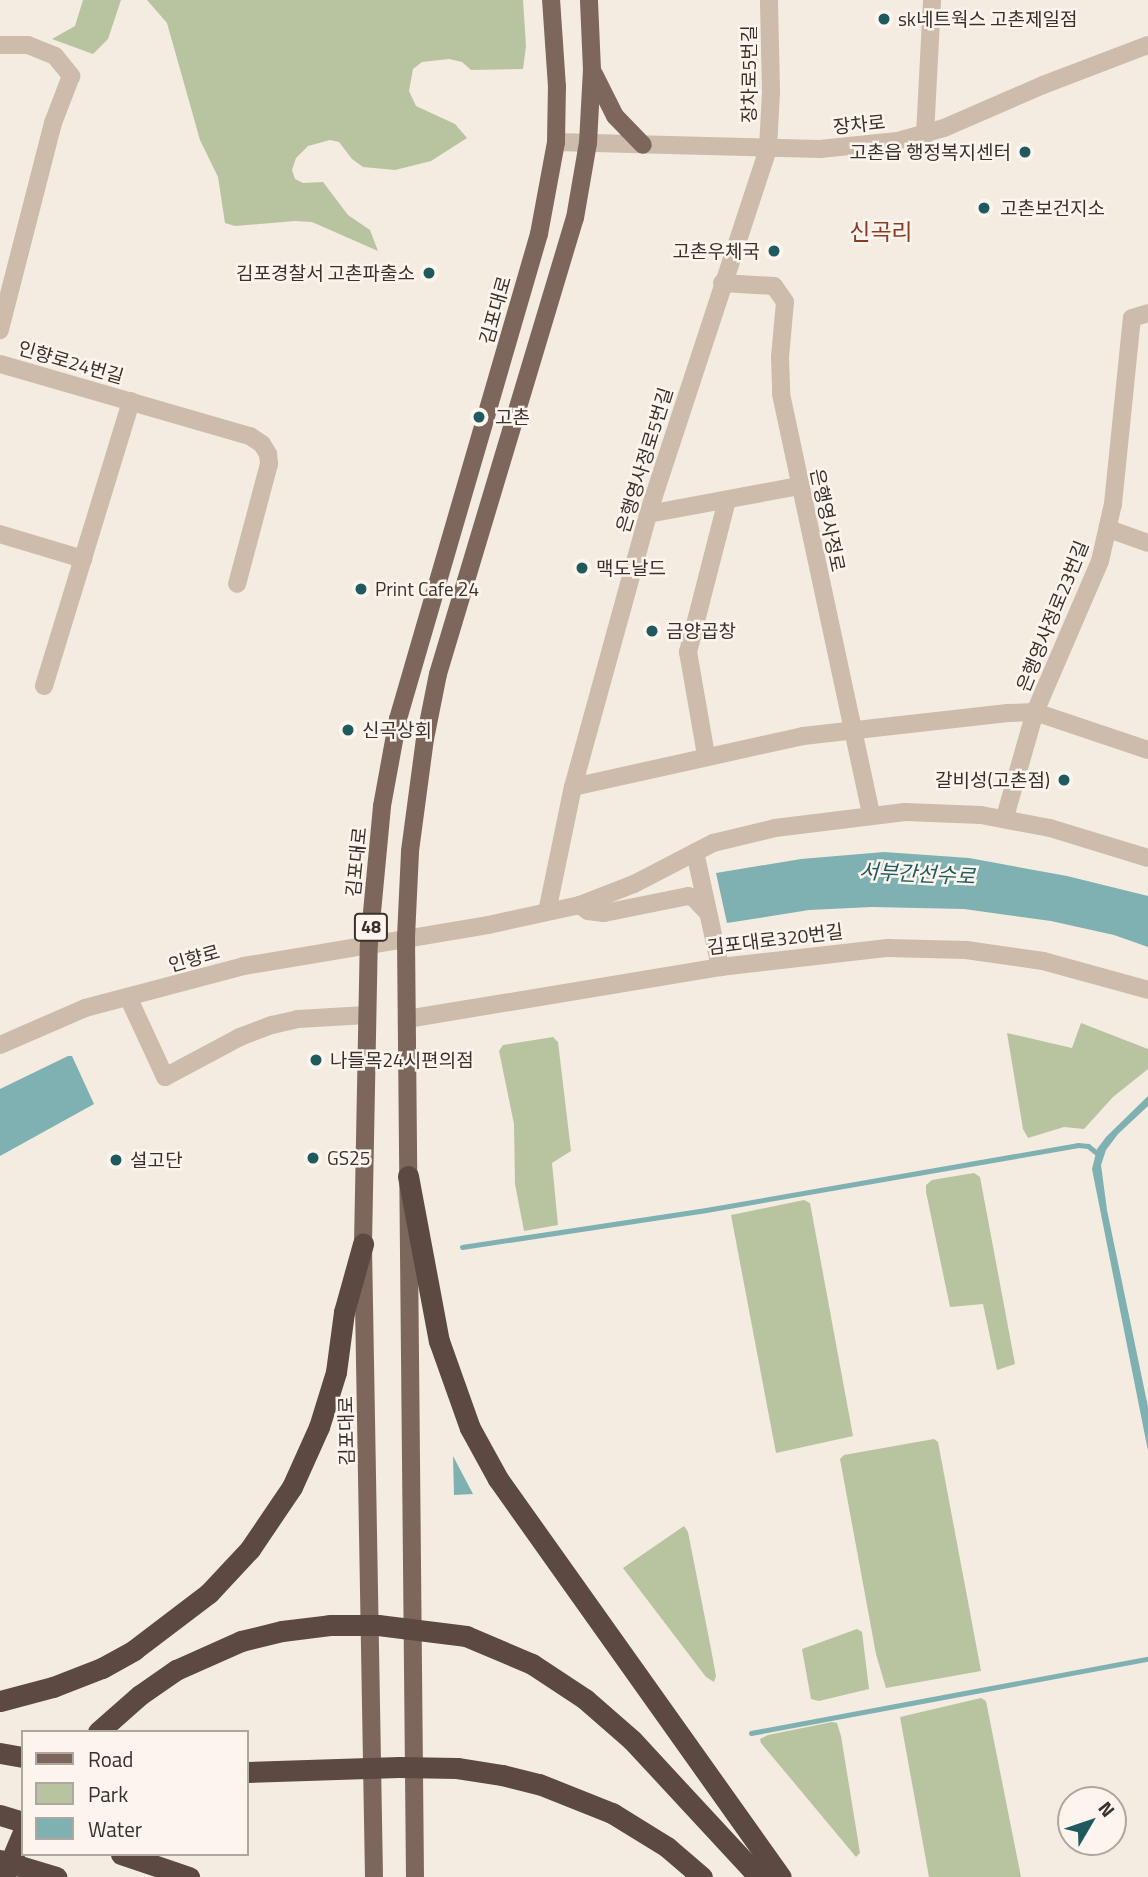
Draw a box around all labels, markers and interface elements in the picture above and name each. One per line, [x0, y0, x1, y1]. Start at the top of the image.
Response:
place label: sk네트웍스 고촌제일점 [898, 8, 1077, 30]
marker: sk네트웍스 고촌제일점 [876, 11, 892, 27]
street label: 장차로5번길 [738, 25, 760, 123]
street label: 장차로 [832, 110, 886, 138]
place label: 고촌읍 행정복지센터 [850, 141, 1011, 163]
marker: 고촌읍 행정복지센터 [1017, 144, 1033, 160]
place label: 고촌보건지소 [1000, 197, 1105, 219]
marker: 고촌보건지소 [974, 198, 994, 218]
district label: 신곡리 [849, 218, 913, 246]
place label: 고촌우체국 [673, 240, 760, 262]
marker: 고촌우체국 [766, 243, 782, 259]
place label: 김포경찰서 고촌파출소 [236, 262, 415, 284]
marker: 김포경찰서 고촌파출소 [421, 265, 437, 281]
street label: 김포대로 [474, 273, 516, 347]
street label: 인향로24번길 [16, 336, 126, 388]
street label: 은행영사정로5번길 [611, 385, 677, 535]
place label: 고촌 [495, 406, 530, 428]
marker: 고촌 [469, 407, 489, 427]
street label: 은행영사정로 [806, 466, 850, 574]
street label: 은행영사정로23번길 [1011, 537, 1093, 695]
place label: 맥도날드 [596, 557, 666, 579]
marker: 맥도날드 [574, 560, 590, 576]
place label: Print Cafe 24 [375, 578, 479, 600]
marker: Print Cafe 24 [353, 581, 369, 597]
place label: 금양곱창 [666, 620, 736, 642]
marker: 금양곱창 [644, 623, 660, 639]
place label: 신곡상회 [362, 719, 432, 741]
marker: 신곡상회 [340, 722, 356, 738]
place label: 갈비성(고촌점) [935, 769, 1050, 791]
marker: 갈비성(고촌점) [1056, 772, 1072, 788]
street label: 김포대로 [341, 826, 371, 898]
water label: 서부간선수로 [858, 857, 976, 889]
road number: 48 [354, 912, 388, 942]
street label: 김포대로320번길 [706, 919, 844, 959]
street label: 인향로 [166, 940, 222, 976]
place label: 나들목24시편의점 [330, 1049, 474, 1071]
marker: 나들목24시편의점 [308, 1052, 324, 1068]
place label: GS25 [327, 1147, 370, 1169]
place label: 설고단 [130, 1149, 182, 1171]
marker: GS25 [305, 1150, 321, 1166]
marker: 설고단 [108, 1152, 124, 1168]
street label: 김포대로 [334, 1396, 358, 1466]
legend [21, 1730, 248, 1856]
text: Road [88, 1743, 133, 1775]
text: Park [88, 1778, 128, 1810]
north arrow [1057, 1786, 1127, 1856]
text: N [1092, 1794, 1123, 1823]
text: Water [88, 1813, 142, 1845]

